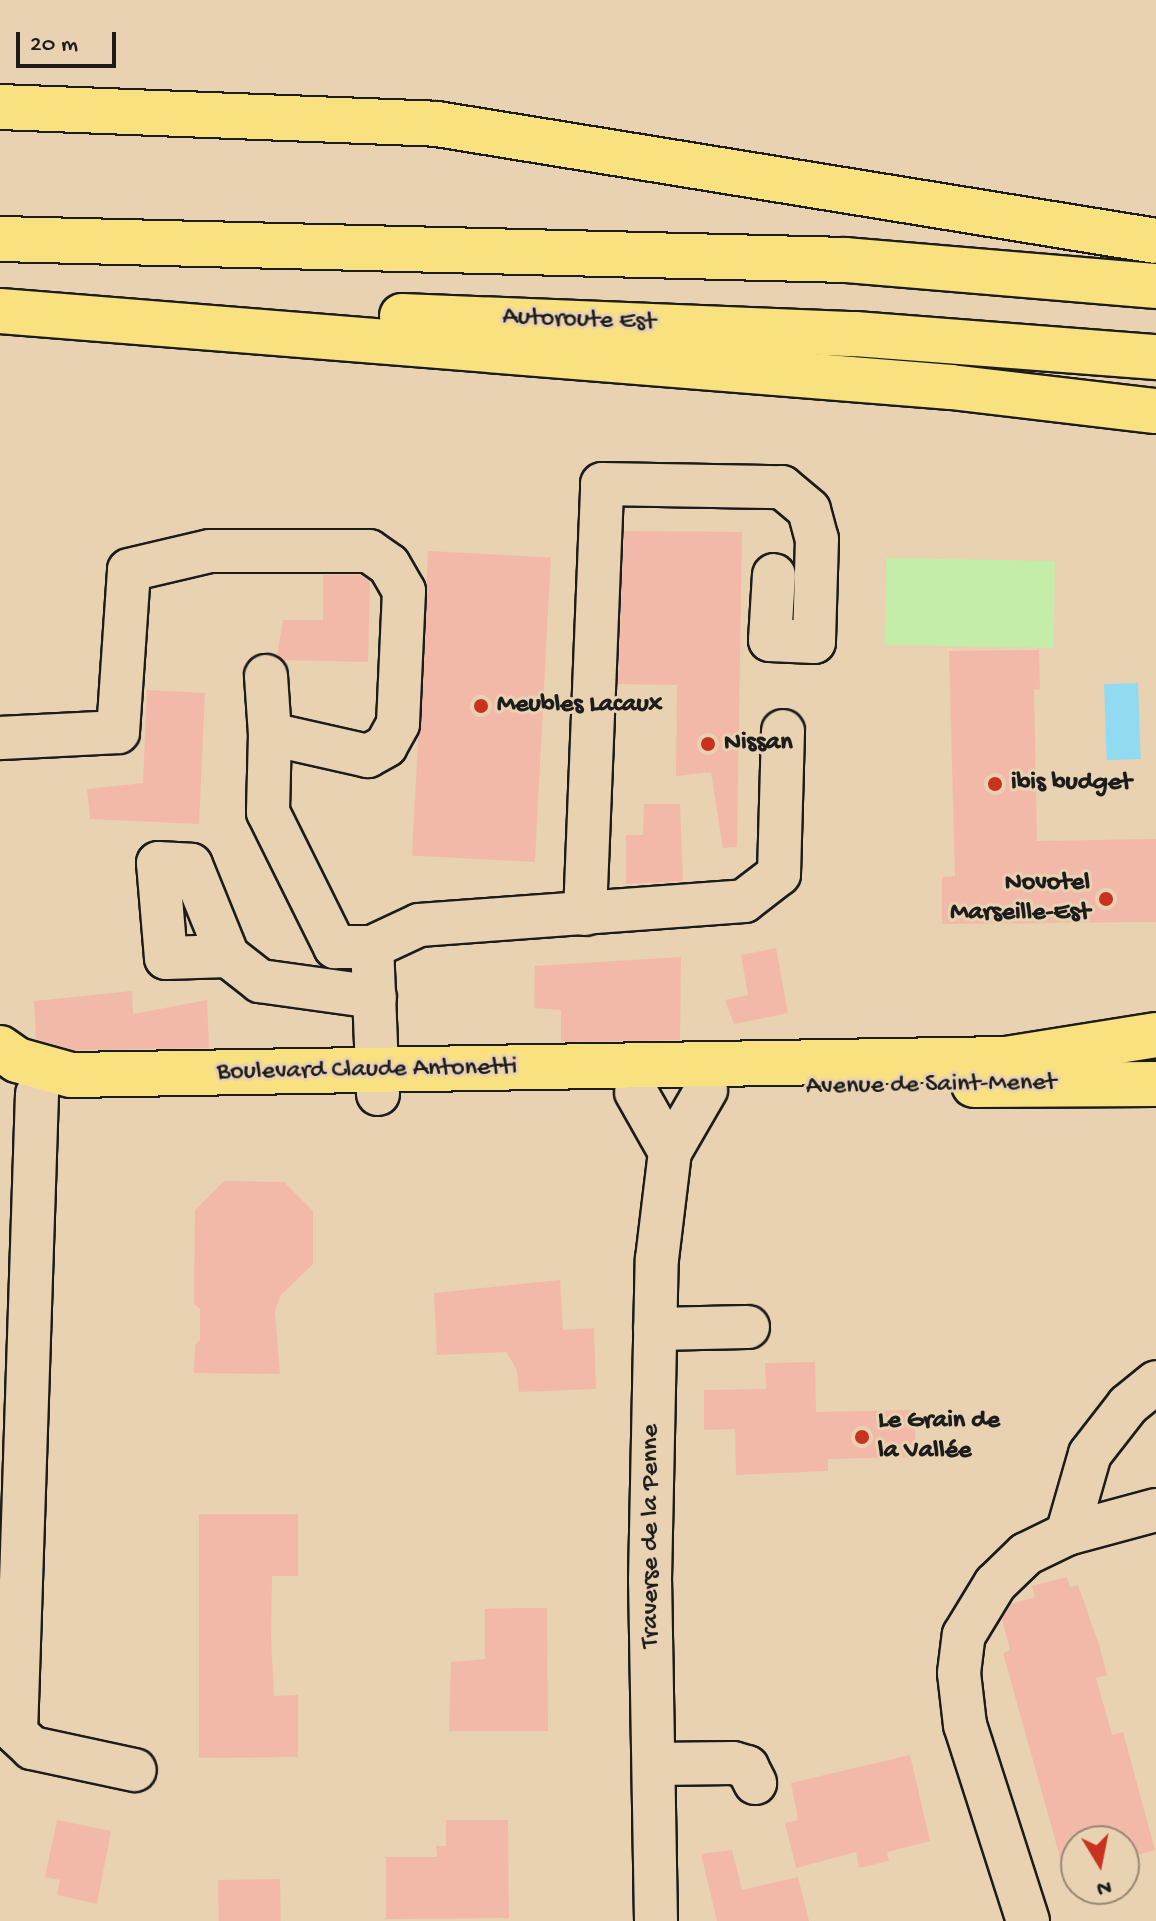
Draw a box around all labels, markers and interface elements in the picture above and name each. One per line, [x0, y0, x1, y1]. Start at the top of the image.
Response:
scale bar [20, 16, 120, 66]
text: 20 m [30, 31, 78, 60]
street label: Autoroute Est [502, 303, 656, 339]
place label: Meubles Lacaux [497, 690, 662, 722]
marker: Meubles Lacaux [472, 697, 490, 715]
place label: Nissan [724, 728, 793, 760]
marker: Nissan [699, 735, 717, 753]
place label: ibis budget [1011, 768, 1132, 800]
marker: ibis budget [986, 775, 1004, 793]
place label: Novotel Marseille-Est [950, 868, 1090, 930]
marker: Novotel Marseille-Est [1097, 890, 1115, 908]
street label: Boulevard Claude Antonetti [217, 1053, 517, 1089]
street label: Avenue de Saint-Menet [806, 1068, 1056, 1104]
place label: Le Grain de la Vallée [878, 1406, 1000, 1468]
street label: Traverse de la Penne [636, 1424, 668, 1648]
marker: Le Grain de la Vallée [853, 1428, 871, 1446]
north arrow [1060, 1825, 1140, 1905]
text: N [1094, 1873, 1113, 1901]

